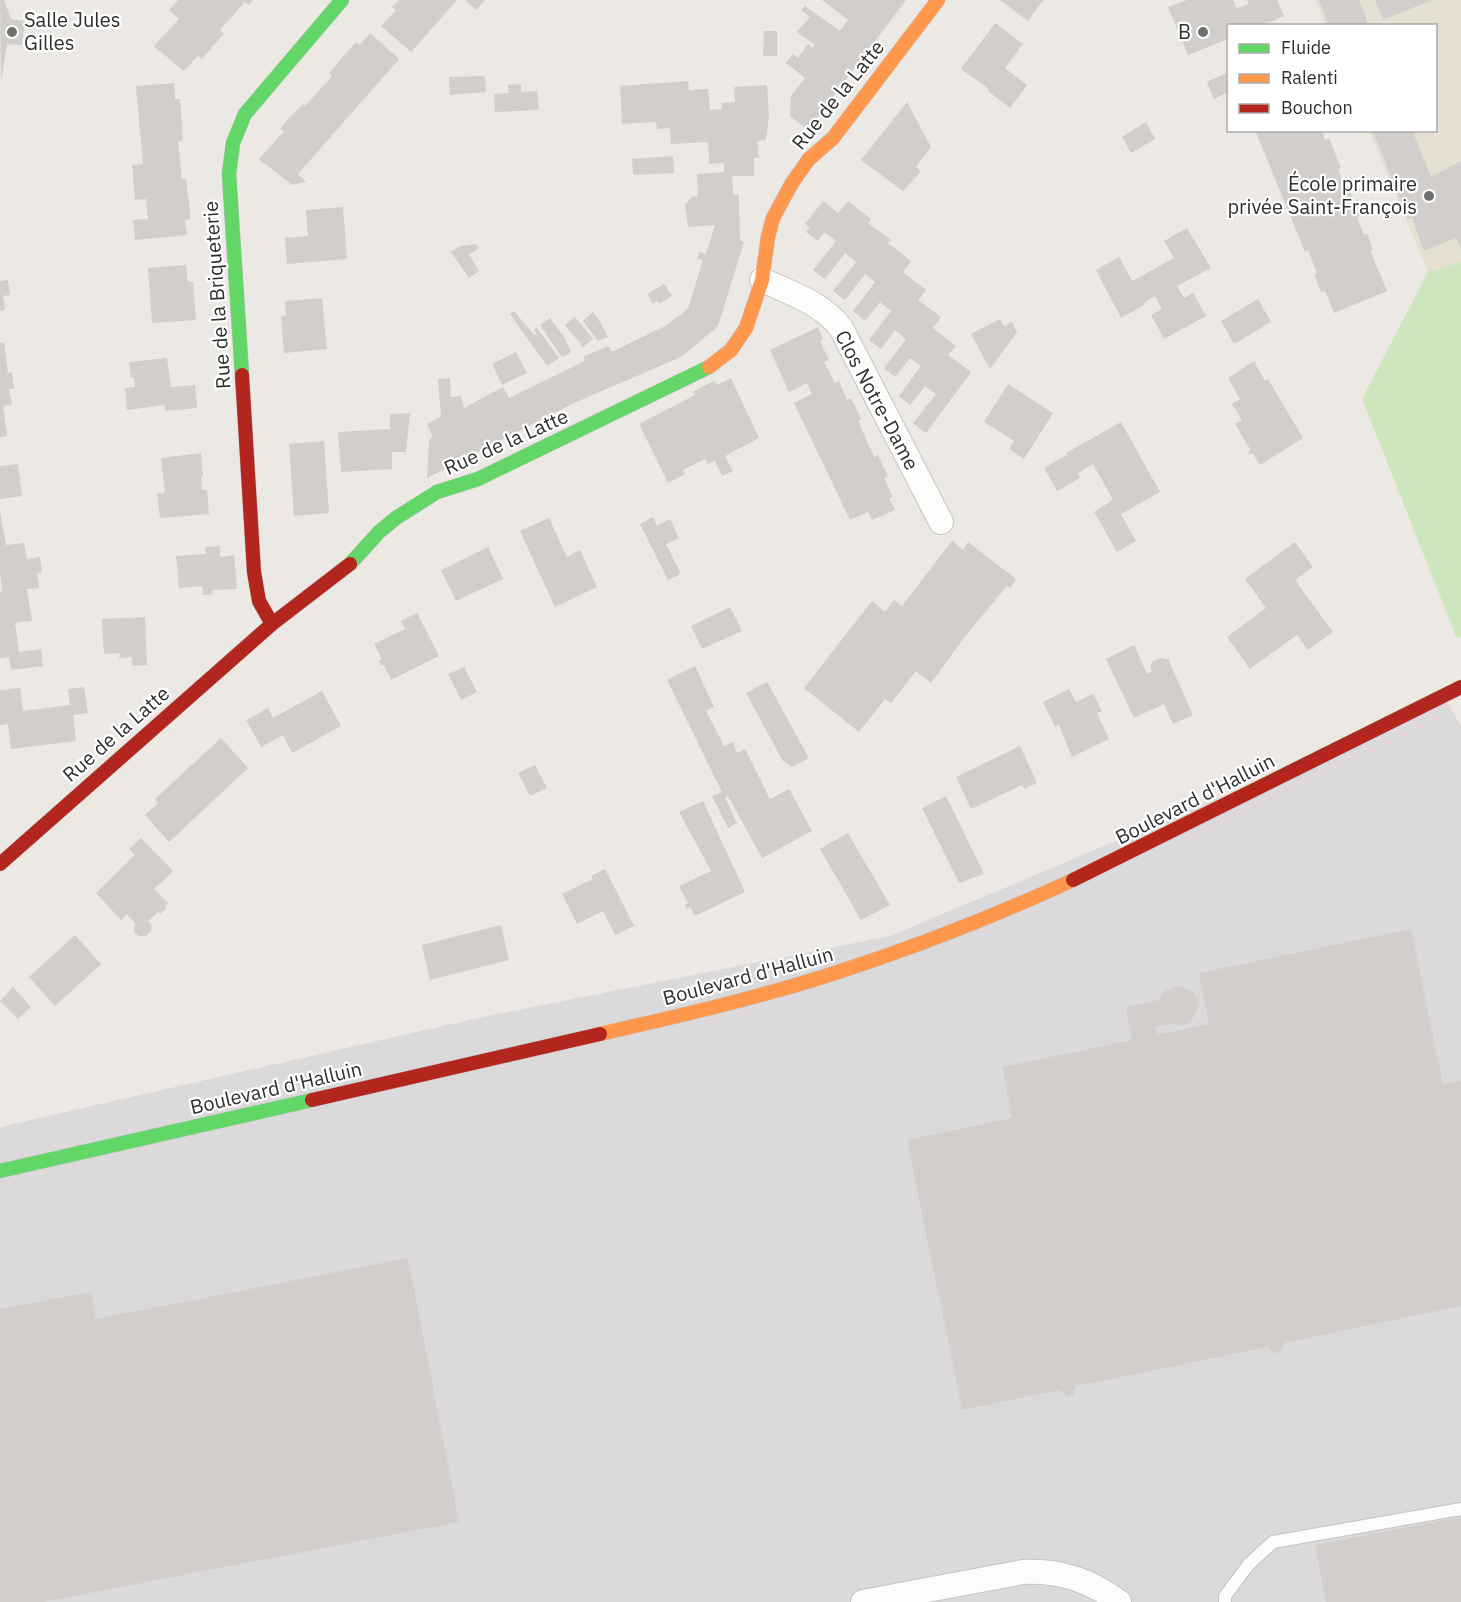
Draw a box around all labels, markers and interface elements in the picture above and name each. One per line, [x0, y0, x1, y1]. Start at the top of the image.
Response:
place label: Salle Jules Gilles [24, 6, 121, 56]
place label: B [1178, 18, 1191, 45]
legend [1227, 24, 1437, 132]
marker: Salle Jules Gilles [5, 25, 19, 39]
marker: B [1196, 25, 1210, 39]
street label: Rue de la Latte [785, 34, 890, 155]
text: Fluide [1281, 36, 1331, 59]
text: Ralenti [1281, 66, 1338, 89]
text: Bouchon [1281, 96, 1353, 119]
place label: École primaire privée Saint-François [1227, 170, 1417, 220]
marker: École primaire privée Saint-François [1422, 189, 1436, 203]
street label: Rue de la Briqueterie [196, 200, 237, 390]
street label: Clos Notre-Dame [829, 325, 926, 474]
street label: Rue de la Latte [439, 402, 572, 481]
street label: Rue de la Latte [56, 680, 175, 788]
street label: Boulevard d'Halluin [1110, 747, 1279, 850]
street label: Boulevard d'Halluin [660, 940, 836, 1011]
street label: Boulevard d'Halluin [187, 1055, 364, 1120]

